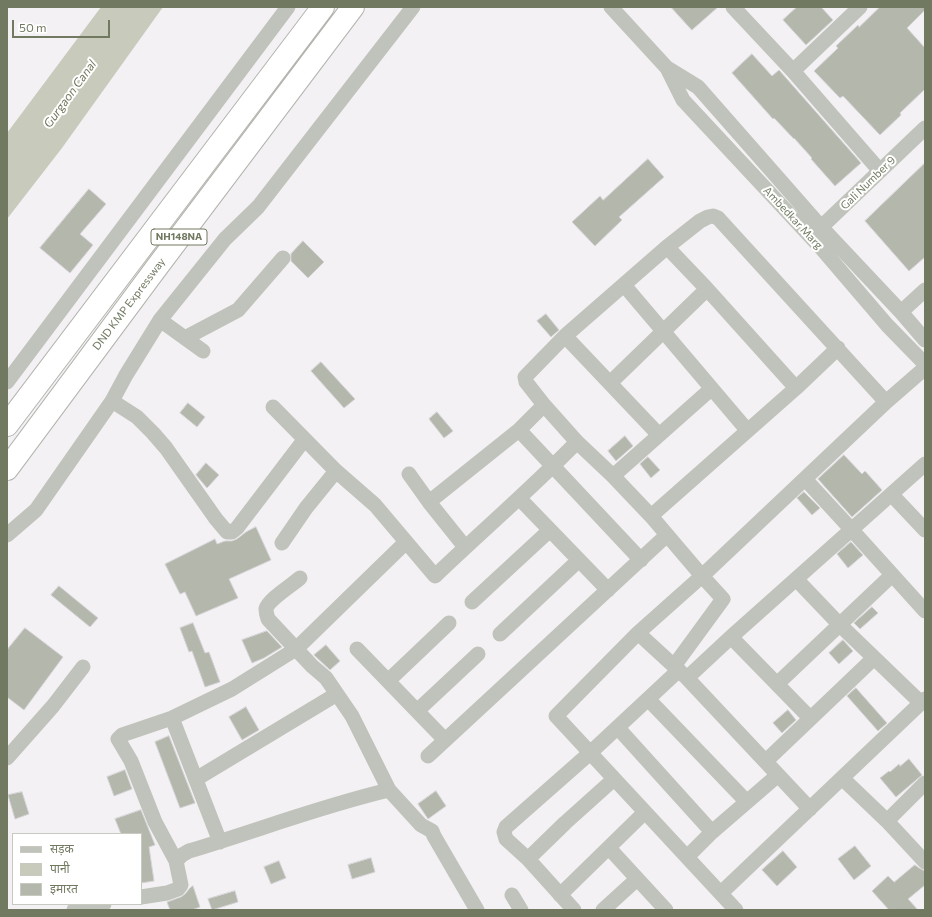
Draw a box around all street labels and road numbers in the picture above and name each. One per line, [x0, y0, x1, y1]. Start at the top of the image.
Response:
street label: Gali Number 9 [838, 154, 898, 212]
street label: Ambedkar Marg [761, 184, 825, 252]
road number: NH148NA [151, 229, 207, 245]
street label: DND KMP Expressway [90, 255, 168, 353]

